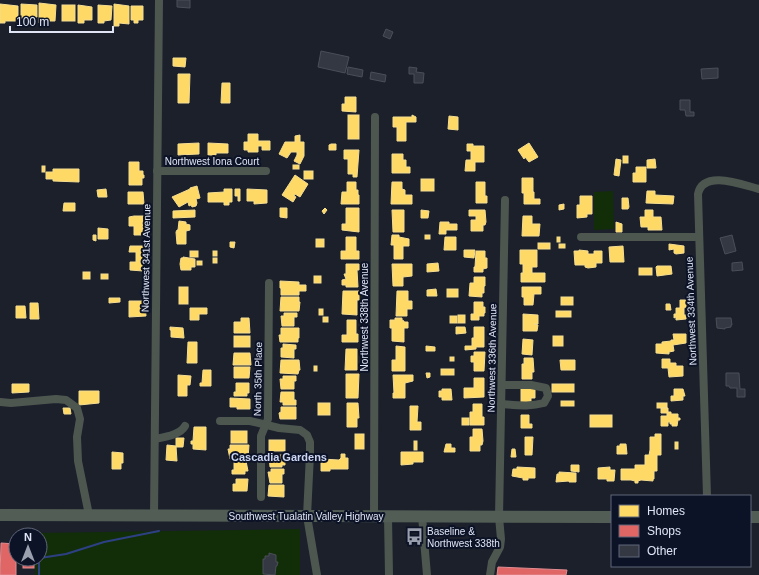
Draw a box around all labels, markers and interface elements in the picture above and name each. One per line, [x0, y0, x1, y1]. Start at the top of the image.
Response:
scale bar [10, 8, 113, 34]
text: 100 m [16, 15, 49, 29]
street label: Northwest Iona Court [165, 156, 259, 167]
street label: Northwest 341st Avenue [140, 203, 152, 312]
street label: Northwest 334th Avenue [684, 256, 698, 366]
street label: Northwest 338th Avenue [359, 262, 370, 371]
street label: Northwest 336th Avenue [486, 303, 498, 412]
street label: North 35th Place [252, 341, 264, 416]
district label: Cascadia Gardens [231, 451, 327, 463]
legend [611, 495, 751, 567]
text: Homes [647, 504, 685, 518]
street label: Southwest Tualatin Valley Highway [229, 511, 383, 522]
text: Shops [647, 524, 681, 538]
place label: Baseline & Northwest 338th [427, 526, 500, 549]
north arrow [8, 527, 48, 567]
bus stop icon: Baseline & Northwest 338th [404, 527, 424, 547]
text: N [24, 531, 32, 543]
text: Other [647, 544, 677, 558]

